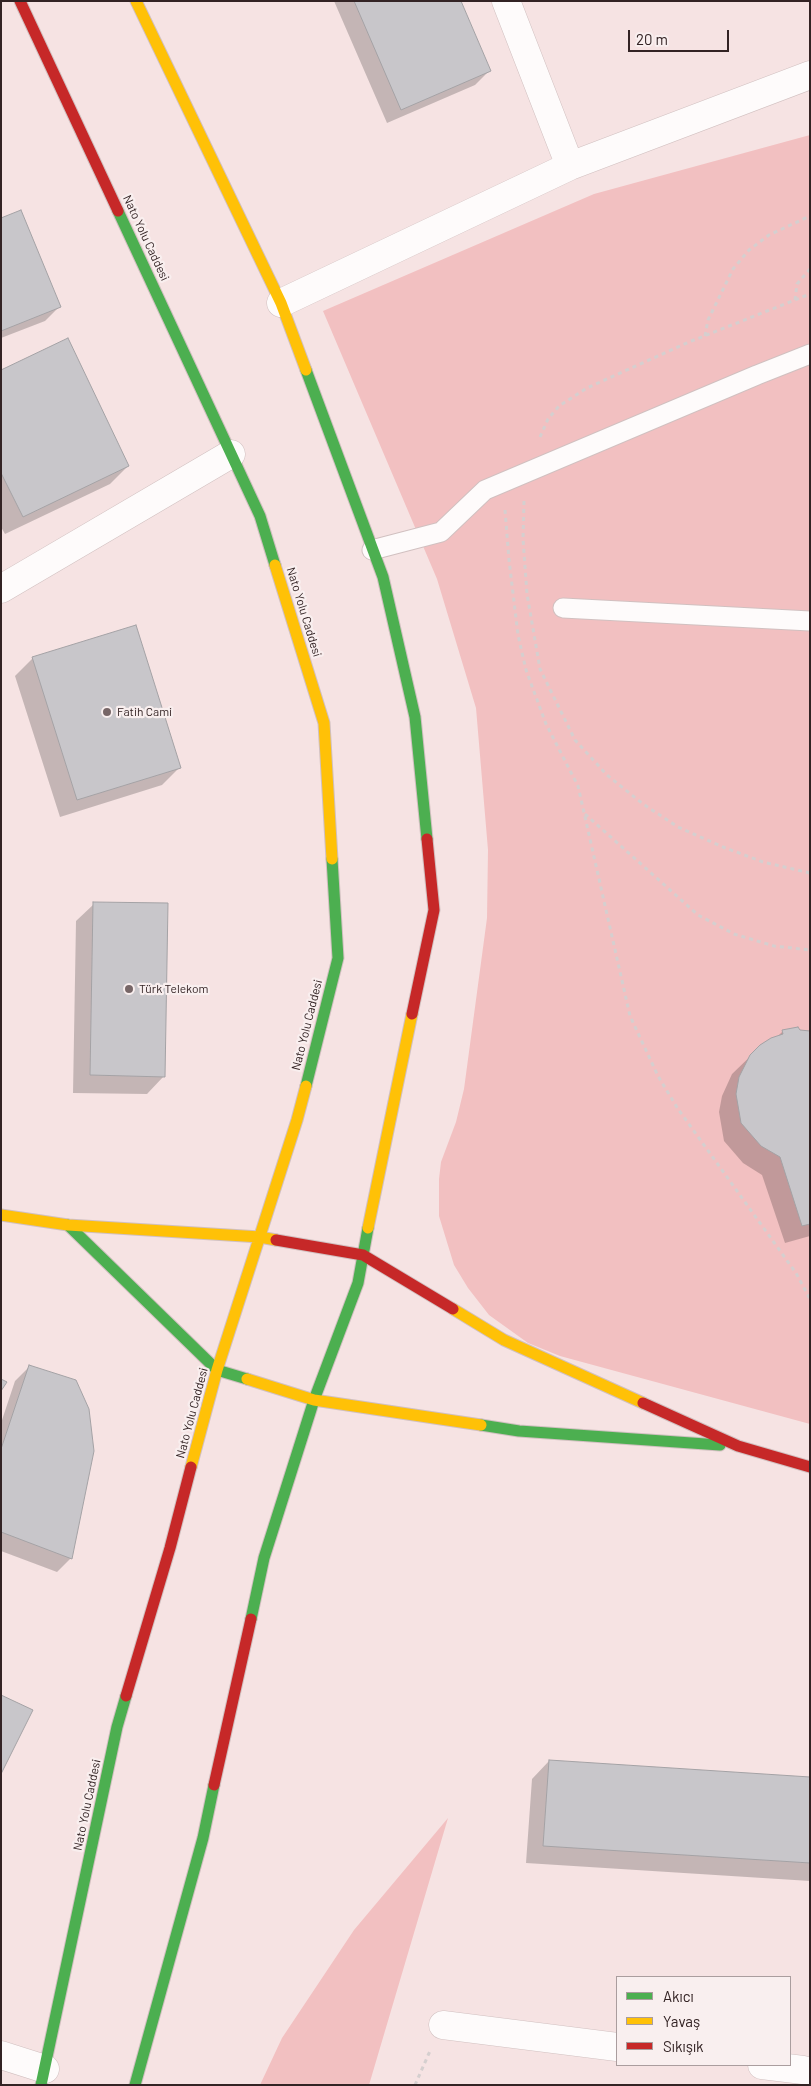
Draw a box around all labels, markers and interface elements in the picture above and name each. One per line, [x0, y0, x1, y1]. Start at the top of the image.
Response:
scale bar [631, 20, 732, 52]
text: 20 m [636, 30, 668, 48]
street label: Nato Yolu Caddesi [120, 193, 172, 283]
street label: Nato Yolu Caddesi [284, 565, 324, 659]
place label: Fatih Cami [117, 705, 172, 719]
marker: Fatih Cami [101, 706, 113, 718]
street label: Nato Yolu Caddesi [289, 978, 325, 1072]
place label: Türk Telekom [139, 982, 208, 996]
marker: Türk Telekom [123, 983, 135, 995]
street label: Nato Yolu Caddesi [173, 1366, 211, 1460]
street label: Nato Yolu Caddesi [70, 1758, 104, 1852]
legend [616, 1976, 791, 2066]
text: Akıcı [663, 1987, 694, 2005]
text: Yavaş [663, 2012, 700, 2030]
text: Sıkışık [663, 2037, 704, 2055]

